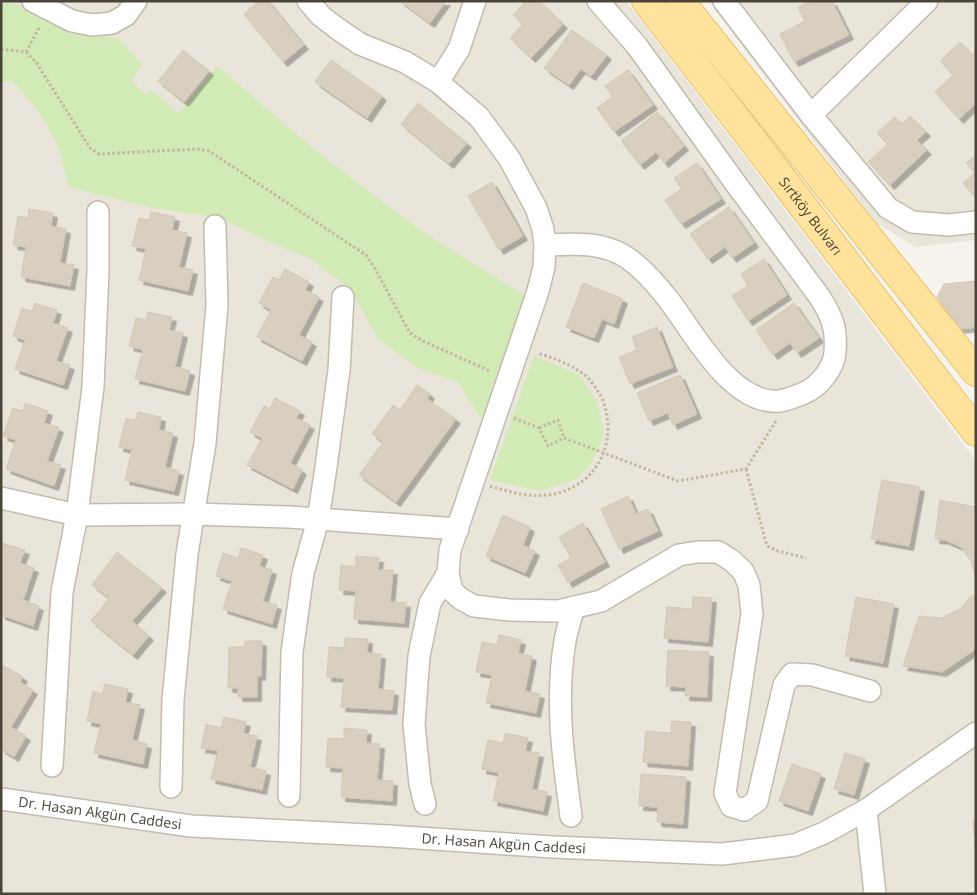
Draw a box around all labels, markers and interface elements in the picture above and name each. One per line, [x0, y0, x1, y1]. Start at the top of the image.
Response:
street label: Sırtköy Bulvarı [775, 173, 847, 259]
street label: Dr. Hasan Akgün Caddesi [17, 792, 183, 834]
street label: Dr. Hasan Akgün Caddesi [421, 828, 586, 857]

